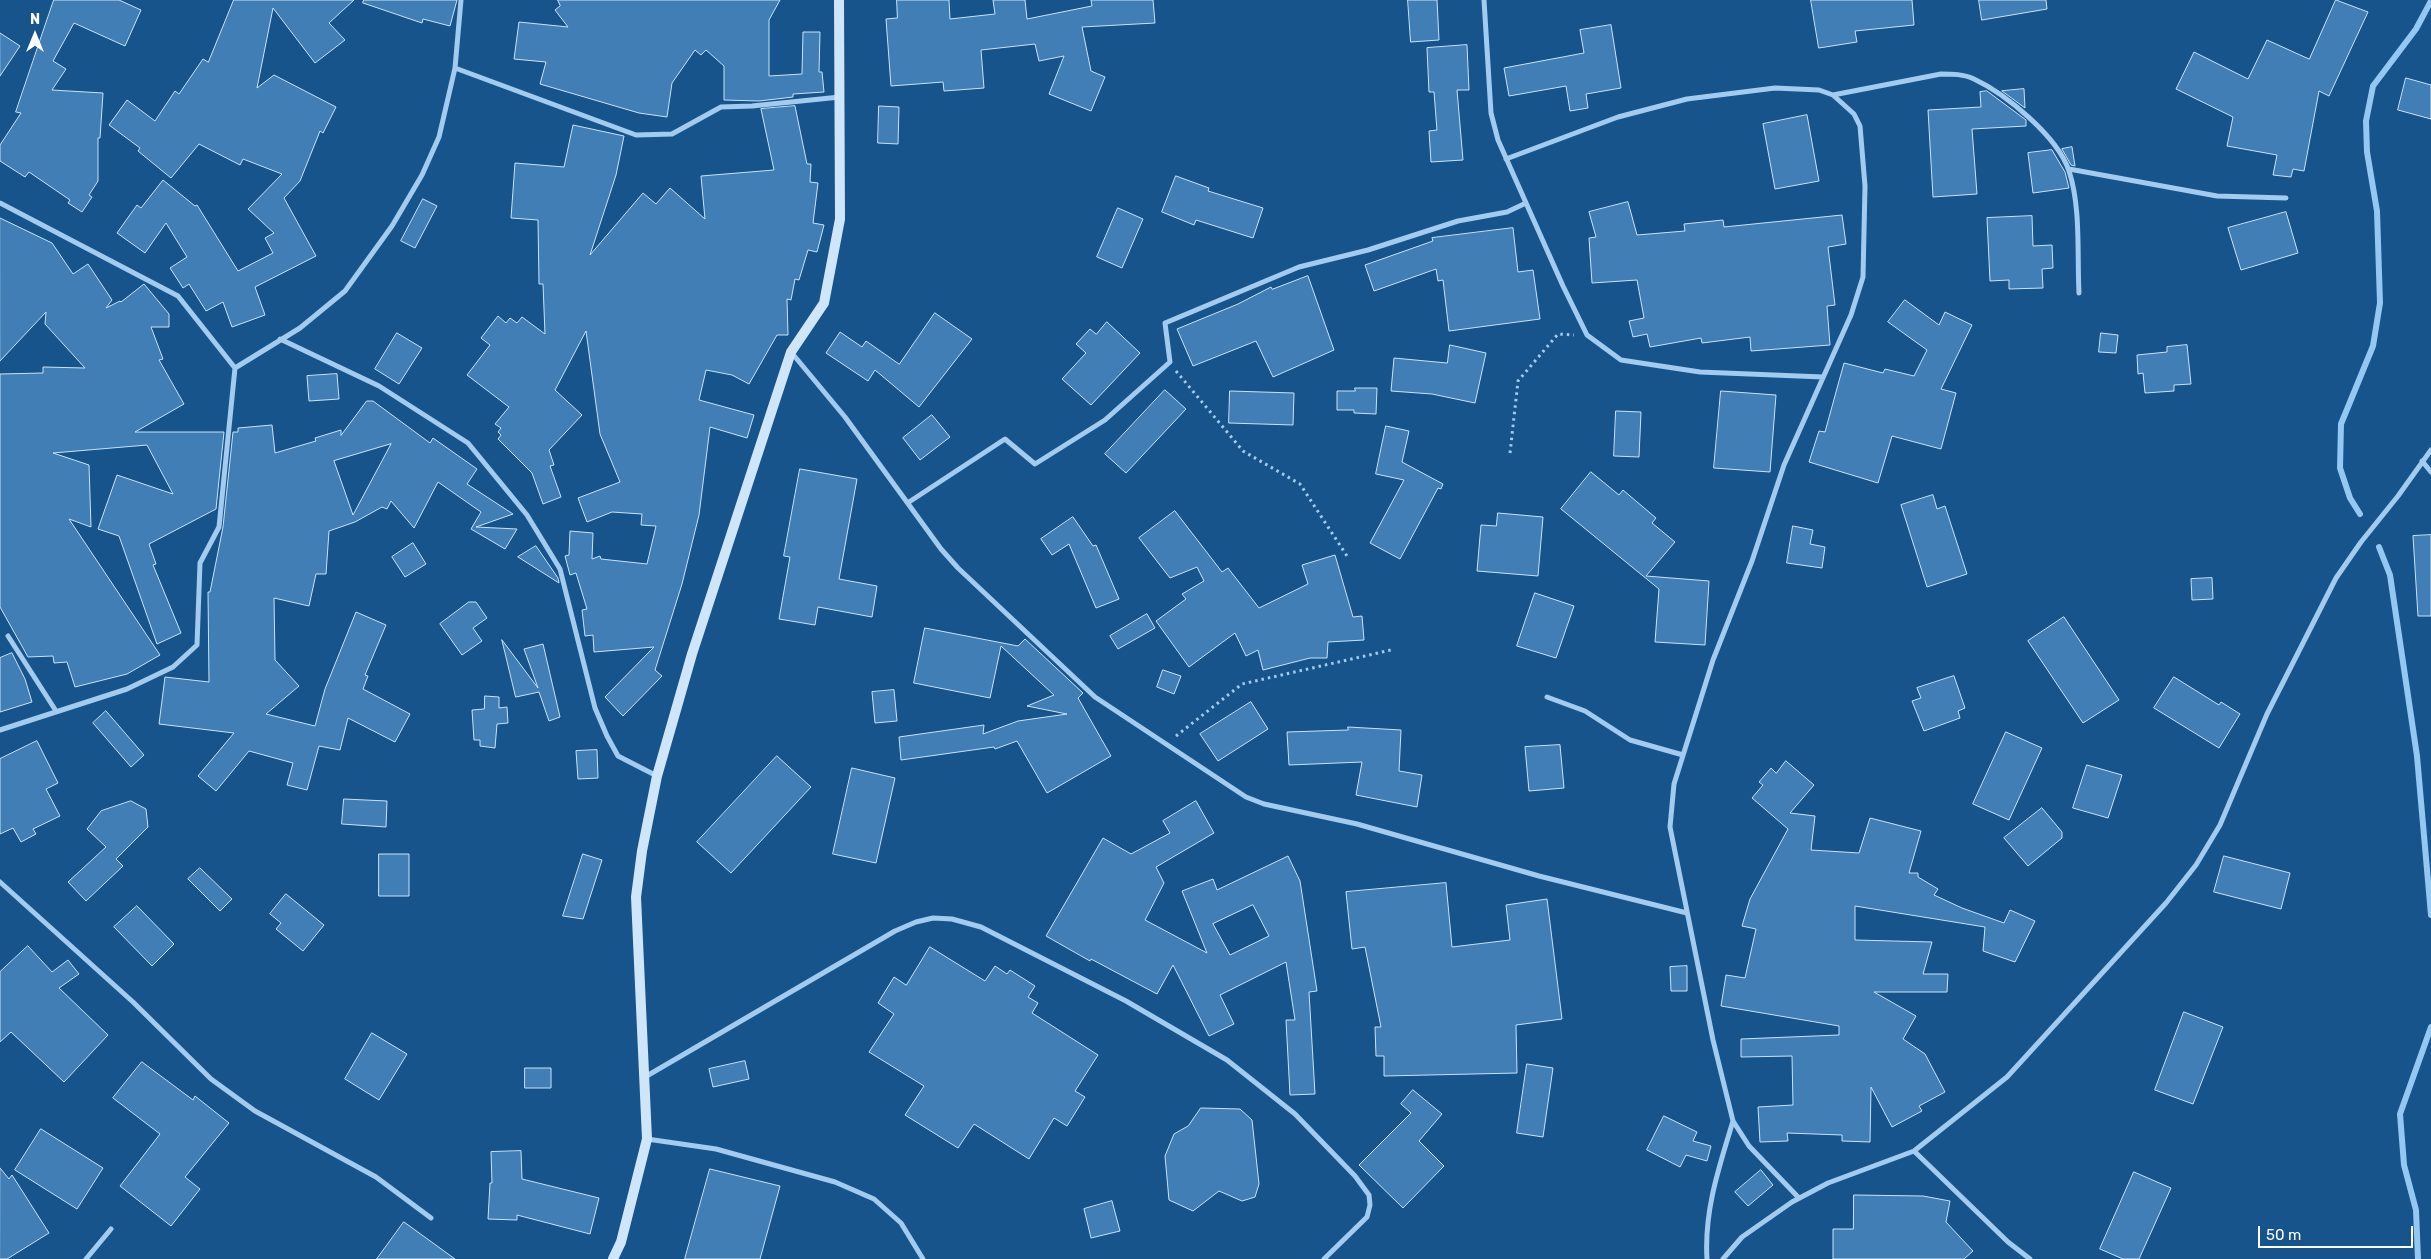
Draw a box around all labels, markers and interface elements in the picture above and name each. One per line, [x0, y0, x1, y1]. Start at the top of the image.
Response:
north arrow [10, 10, 60, 60]
text: N [30, 11, 40, 28]
scale bar [2261, 1216, 2416, 1248]
text: 50 m [2266, 1226, 2301, 1244]

